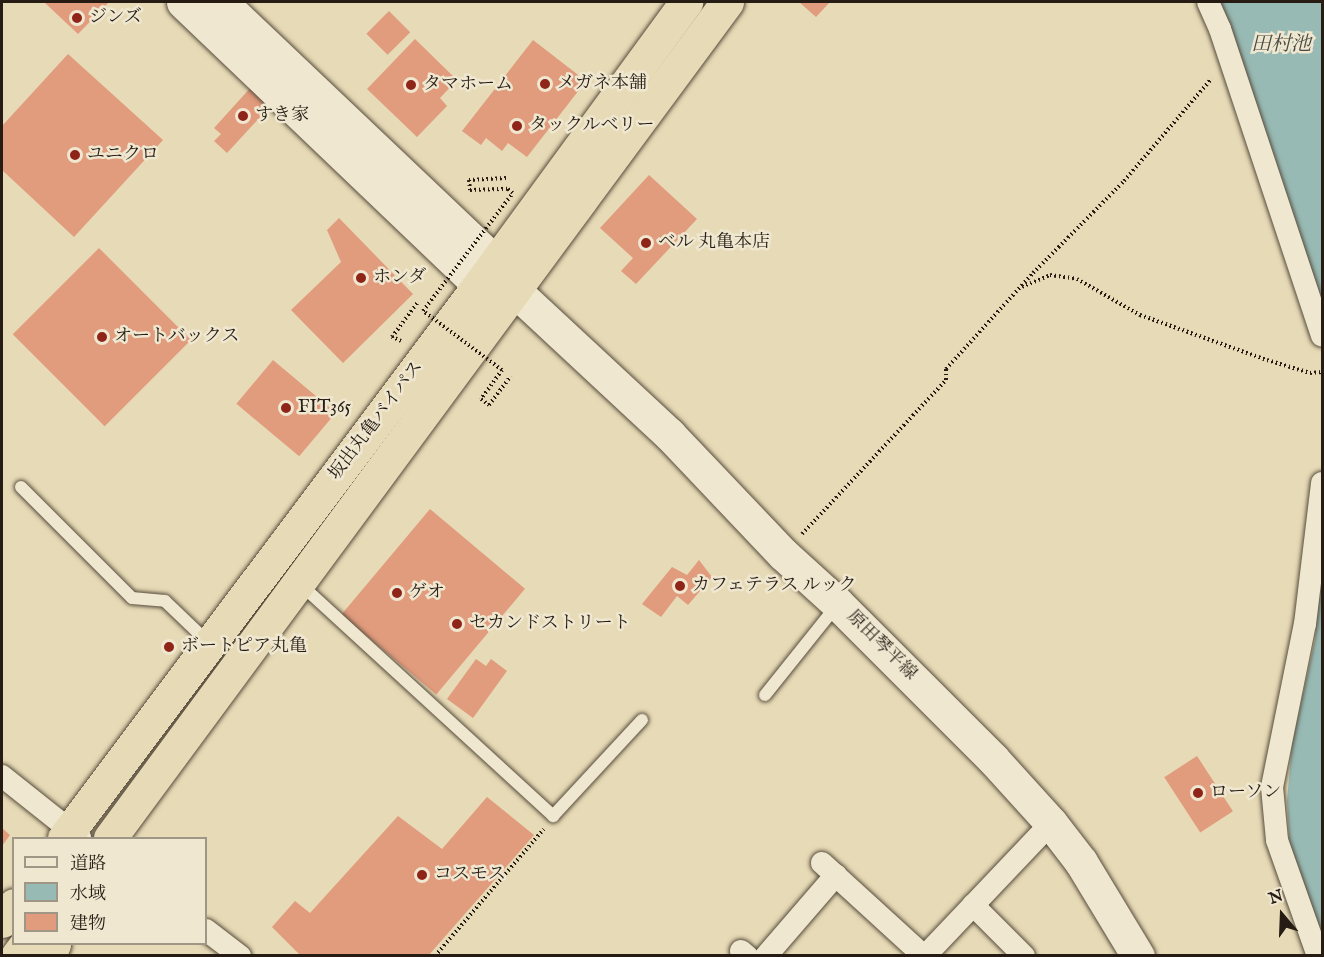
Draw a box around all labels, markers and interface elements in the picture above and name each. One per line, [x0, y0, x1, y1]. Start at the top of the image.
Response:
place label: ジンズ [89, 7, 143, 29]
marker: ジンズ [70, 11, 84, 25]
water label: 田村池 [1251, 32, 1311, 56]
place label: メガネ本舗 [557, 73, 647, 95]
place label: タマホーム [423, 74, 513, 96]
marker: メガネ本舗 [538, 77, 552, 91]
marker: タマホーム [404, 78, 418, 92]
place label: すき家 [255, 105, 309, 127]
marker: すき家 [236, 109, 250, 123]
place label: タックルベリー [529, 115, 655, 137]
marker: タックルベリー [510, 119, 524, 133]
place label: ユニクロ [87, 144, 159, 166]
marker: ユニクロ [68, 148, 82, 162]
place label: ベル 丸亀本店 [658, 232, 770, 254]
marker: ベル 丸亀本店 [639, 236, 653, 250]
place label: ホンダ [373, 267, 427, 289]
marker: ホンダ [354, 271, 368, 285]
place label: オートバックス [114, 326, 240, 348]
marker: オートバックス [95, 330, 109, 344]
street label: 坂出丸亀バイパス [325, 357, 429, 485]
place label: FIT365 [298, 397, 351, 419]
marker: FIT365 [279, 401, 293, 415]
place label: カフェテラス ルック [692, 575, 858, 597]
marker: カフェテラス ルック [673, 579, 687, 593]
place label: ゲオ [409, 582, 445, 604]
marker: ゲオ [390, 586, 404, 600]
street label: 原田琴平線 [842, 607, 920, 685]
place label: セカンドストリート [469, 613, 631, 635]
marker: セカンドストリート [450, 617, 464, 631]
place label: ボートピア丸亀 [181, 636, 307, 658]
marker: ボートピア丸亀 [162, 640, 176, 654]
place label: ローソン [1210, 782, 1282, 804]
marker: ローソン [1191, 786, 1205, 800]
legend [12, 837, 207, 945]
text: 道路 [70, 853, 106, 876]
place label: コスモス [434, 864, 506, 886]
marker: コスモス [415, 868, 429, 882]
text: 水域 [70, 883, 106, 906]
north arrow [1252, 885, 1312, 945]
text: N [1266, 886, 1286, 910]
text: 建物 [70, 913, 106, 936]

